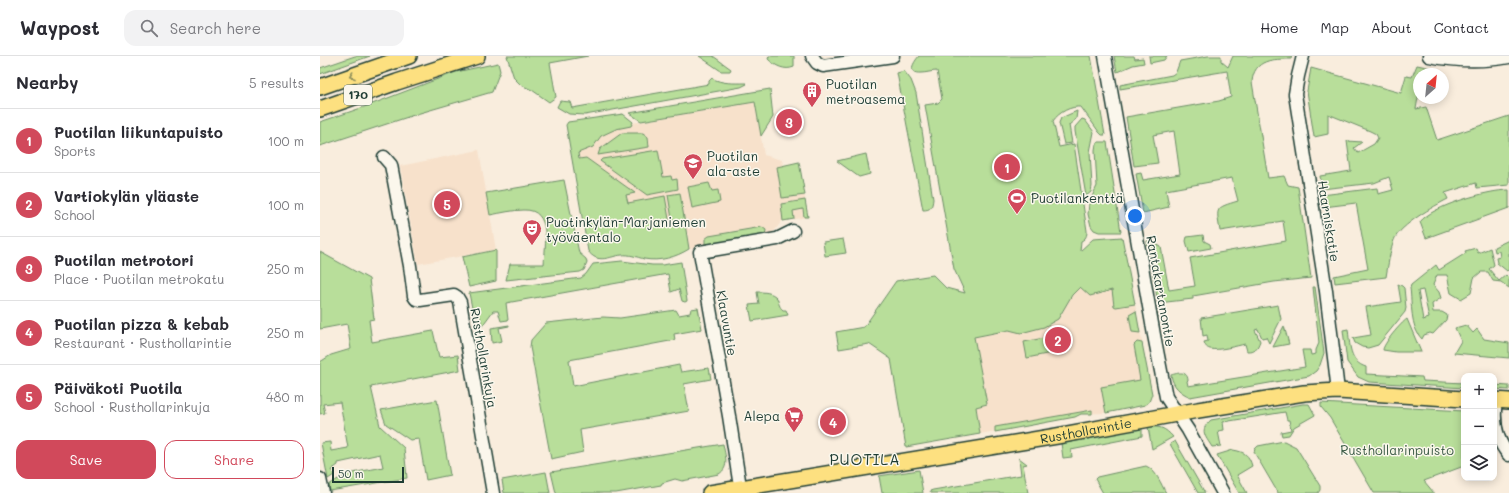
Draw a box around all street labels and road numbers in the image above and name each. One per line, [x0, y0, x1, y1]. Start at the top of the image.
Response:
road number: 170 [344, 85, 372, 105]
street label: Haarniskatie [1315, 179, 1344, 263]
street label: Rantakartanontie [1143, 234, 1180, 348]
street label: Klaavuntie [713, 289, 742, 357]
street label: Rusthollarinkuja [467, 307, 502, 409]
street label: Rusthollarintie [1039, 413, 1133, 447]

